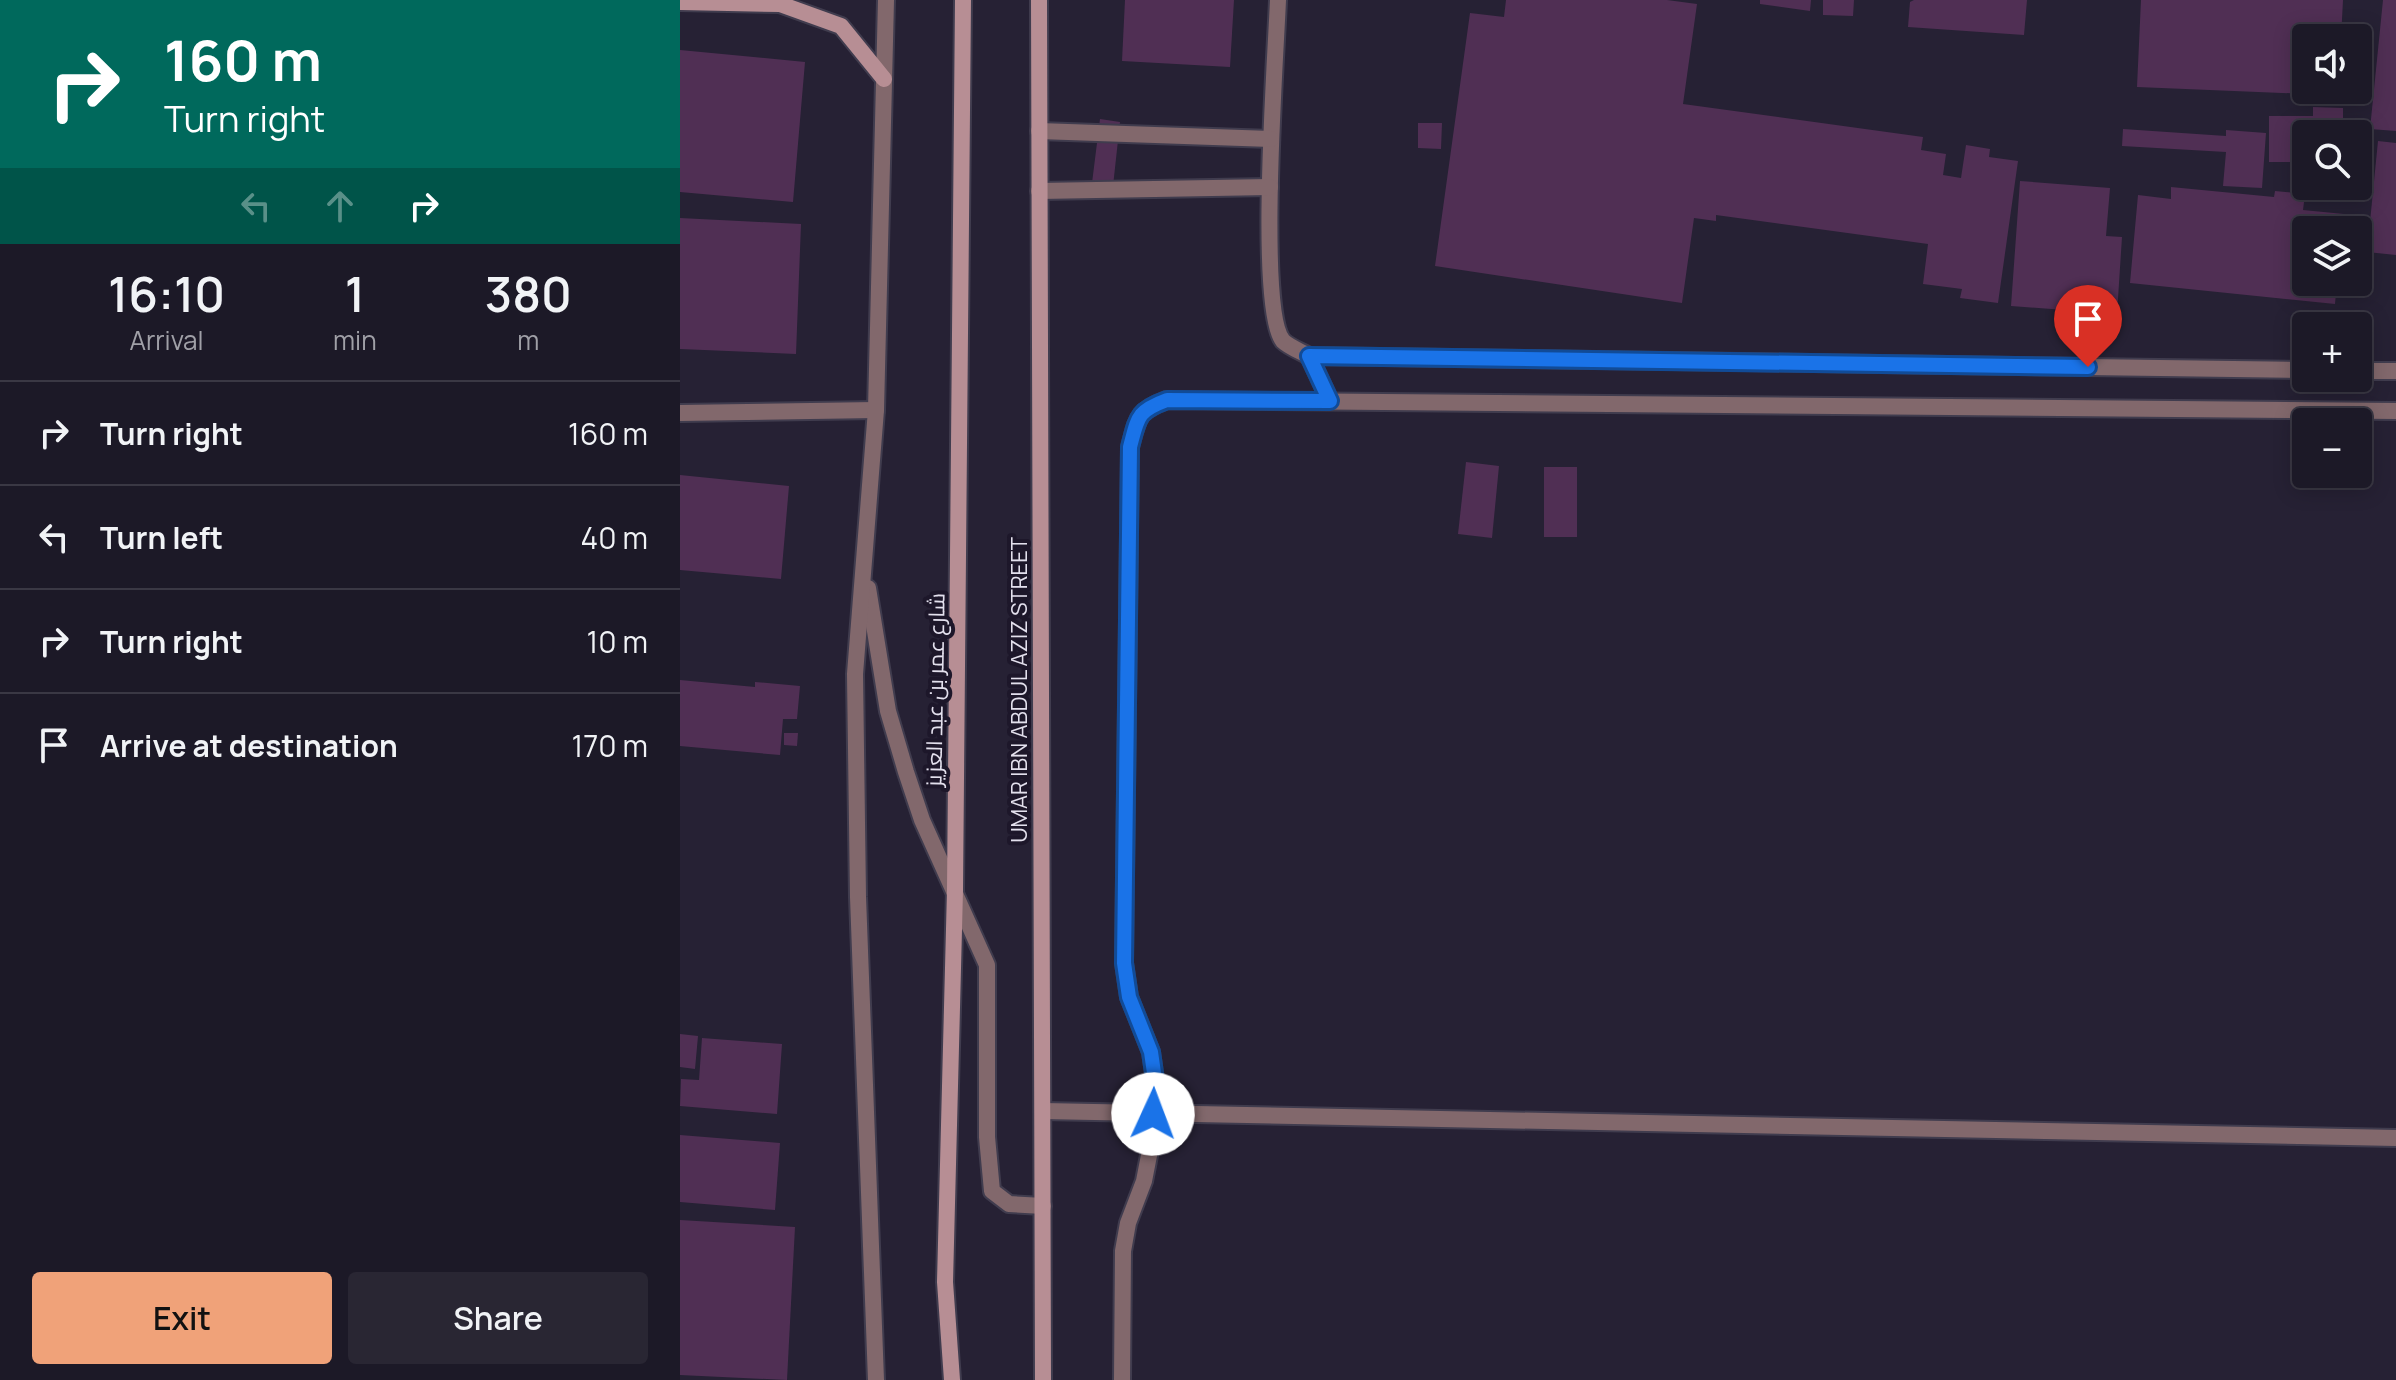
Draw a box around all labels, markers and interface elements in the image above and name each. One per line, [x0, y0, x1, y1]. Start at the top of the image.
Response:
text: 160 m [164, 21, 322, 98]
map controls [2292, 24, 2372, 488]
button: sound [2292, 24, 2372, 104]
icon: right [32, 32, 136, 136]
text: Turn right [164, 94, 325, 143]
button: search [2292, 120, 2372, 200]
icon: left [234, 184, 278, 228]
icon: ahead [318, 184, 362, 228]
icon: right [402, 184, 446, 228]
button: layers [2292, 216, 2372, 296]
text: 16:10 [108, 261, 225, 326]
text: 1 [345, 261, 365, 326]
text: 380 [485, 261, 572, 326]
pin [2054, 285, 2122, 367]
icon: arrive [2066, 297, 2110, 341]
button: + [2292, 312, 2372, 392]
text: Arrival [129, 322, 204, 358]
text: min [333, 322, 377, 358]
text: m [517, 322, 539, 358]
button: − [2292, 408, 2372, 488]
icon: right [32, 411, 76, 455]
text: Turn right [100, 413, 243, 454]
text: 160 m [568, 413, 648, 454]
icon: left [32, 515, 76, 559]
text: Turn left [100, 517, 223, 558]
text: 40 m [581, 517, 648, 558]
street label: UMAR IBN ABDUL AZIZ STREET [1004, 537, 1034, 843]
street label: شارع عمر بن عبد العزيز [918, 593, 952, 789]
icon: right [32, 619, 76, 663]
text: Turn right [100, 621, 243, 662]
text: 10 m [587, 621, 648, 662]
icon: arrive [32, 723, 76, 767]
text: Arrive at destination [100, 725, 398, 766]
text: 170 m [571, 725, 648, 766]
position arrow [1111, 1072, 1195, 1156]
button: Exit [32, 1272, 332, 1364]
button: Share [348, 1272, 648, 1364]

